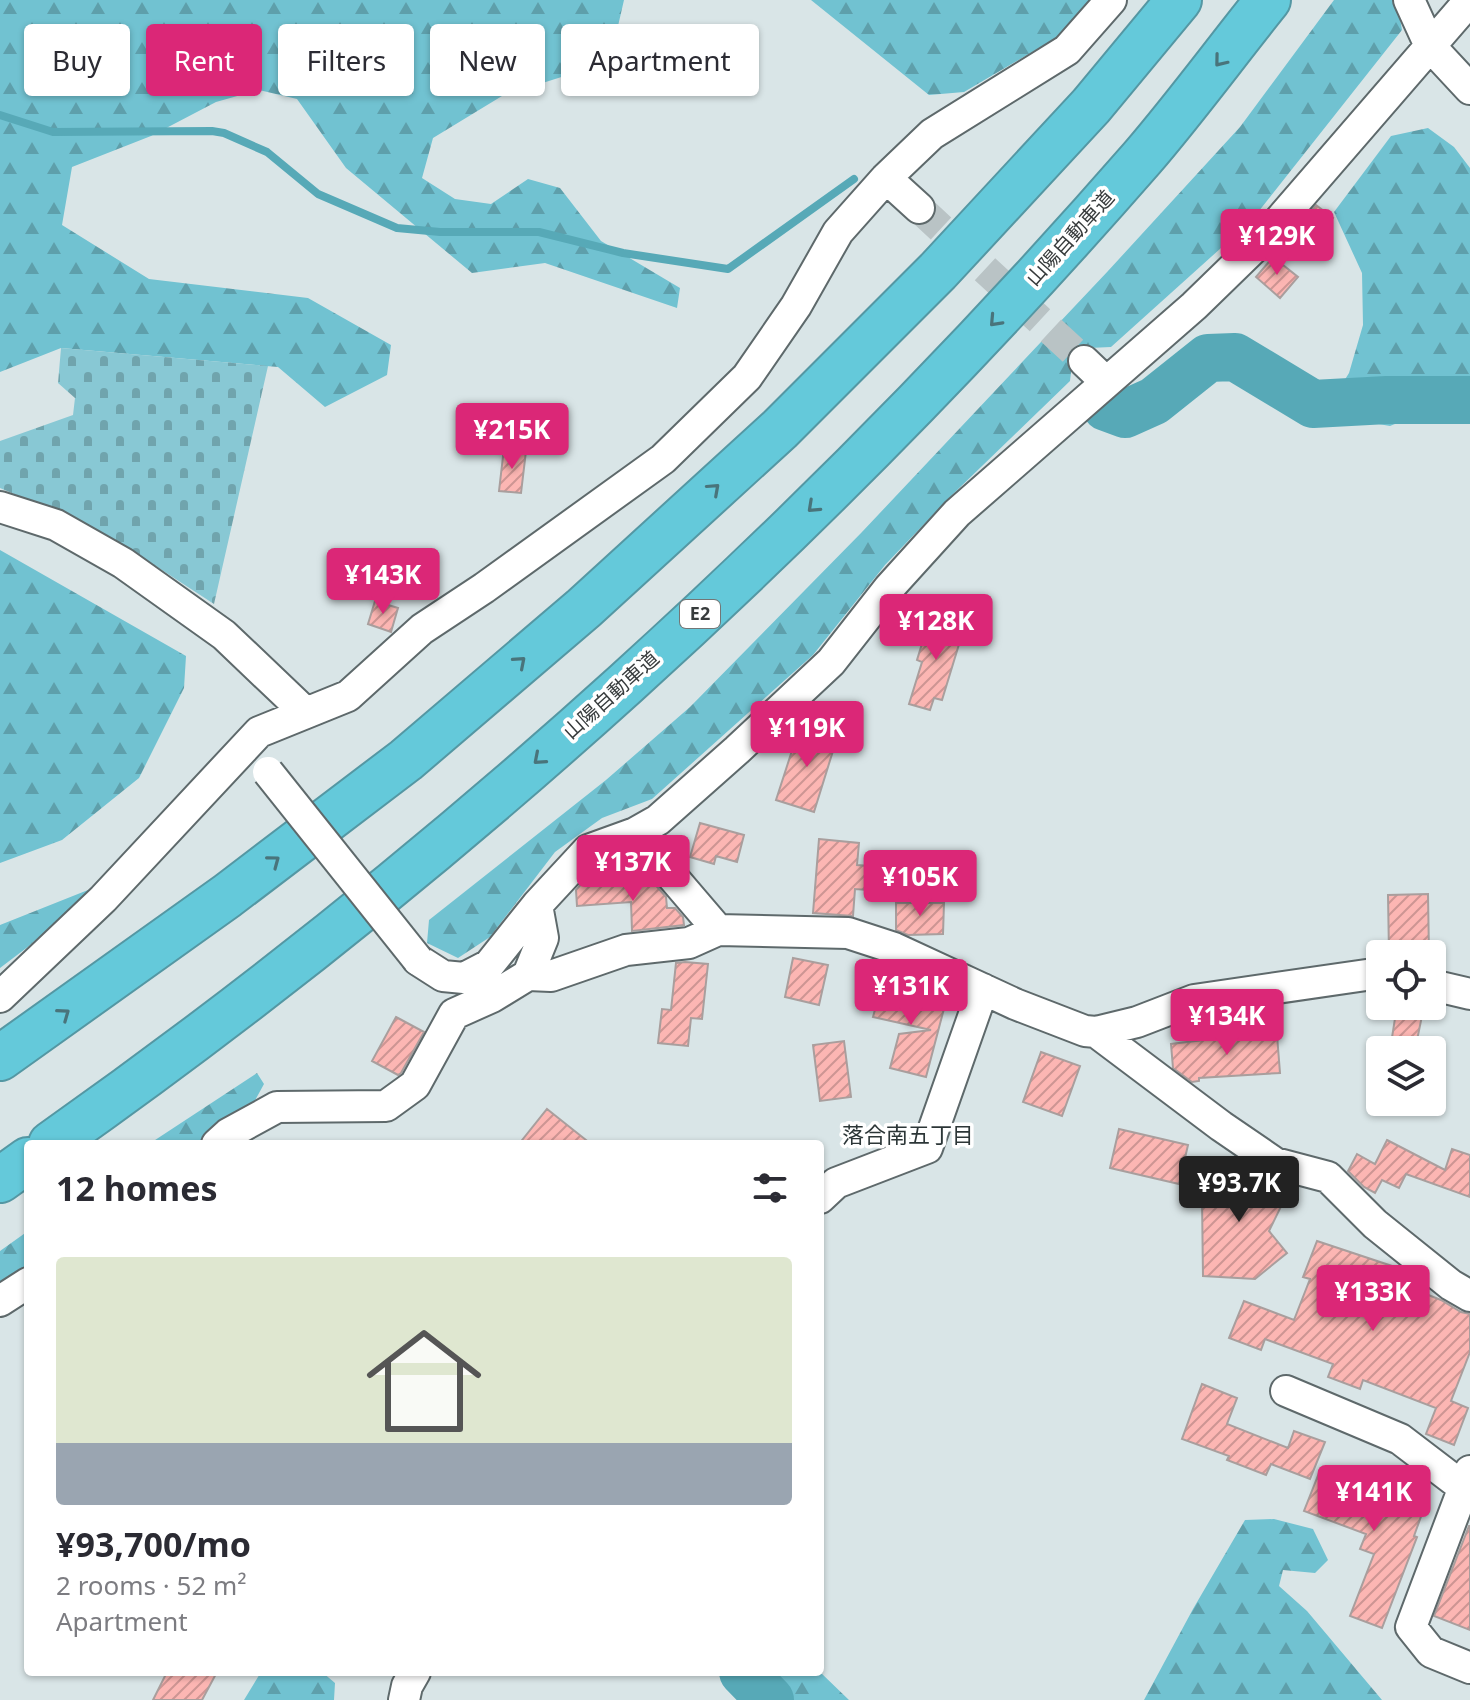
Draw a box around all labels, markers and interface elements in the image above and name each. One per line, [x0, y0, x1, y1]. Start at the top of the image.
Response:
chip: Buy [24, 24, 130, 96]
chip: Rent [146, 24, 262, 96]
chip: Filters [278, 24, 414, 96]
chip: New [430, 24, 545, 96]
chip: Apartment [561, 24, 759, 96]
one-way arrow [1215, 52, 1229, 67]
street label: 山陽自動車道 [1019, 184, 1120, 291]
pin: ¥129K [1221, 209, 1333, 277]
text: ¥129K [1239, 217, 1315, 253]
one-way arrow [989, 312, 1004, 326]
pin: ¥215K [456, 403, 568, 471]
text: ¥215K [474, 411, 550, 447]
one-way arrow [704, 484, 719, 498]
one-way arrow [808, 497, 822, 512]
pin: ¥143K [327, 548, 439, 616]
text: ¥143K [345, 556, 421, 592]
pin: ¥128K [880, 594, 992, 662]
road number: E2 [680, 600, 720, 628]
text: ¥128K [898, 602, 974, 638]
street label: 山陽自動車道 [557, 644, 664, 745]
one-way arrow [511, 658, 526, 672]
pin: ¥119K [751, 701, 863, 769]
text: ¥119K [769, 709, 845, 745]
one-way arrow [534, 749, 549, 763]
pin: ¥137K [577, 835, 689, 903]
text: ¥137K [595, 843, 671, 879]
pin: ¥105K [864, 850, 976, 918]
one-way arrow [265, 856, 280, 870]
text: ¥105K [882, 858, 958, 894]
map controls [1366, 940, 1446, 1116]
button: locate [1366, 940, 1446, 1020]
pin: ¥131K [855, 959, 967, 1027]
text: ¥131K [873, 967, 949, 1003]
pin: ¥134K [1171, 989, 1283, 1057]
text: ¥134K [1189, 997, 1265, 1033]
one-way arrow [55, 1009, 70, 1023]
button: layers [1366, 1036, 1446, 1116]
district label: 落合南五丁目 [842, 1119, 974, 1149]
pin: ¥93.7K [1174, 1156, 1304, 1224]
text: ¥93.7K [1197, 1164, 1281, 1200]
text: 12 homes [56, 1165, 218, 1211]
icon: filters [748, 1166, 792, 1210]
pin: ¥133K [1317, 1265, 1429, 1333]
text: ¥133K [1335, 1273, 1411, 1309]
icon: home [352, 1309, 496, 1453]
pin: ¥141K [1318, 1465, 1430, 1533]
text: ¥141K [1336, 1473, 1412, 1509]
text: ¥93,700/mo [56, 1521, 251, 1567]
text: 2 rooms · 52 m² [56, 1567, 246, 1603]
text: Apartment [56, 1603, 188, 1639]

